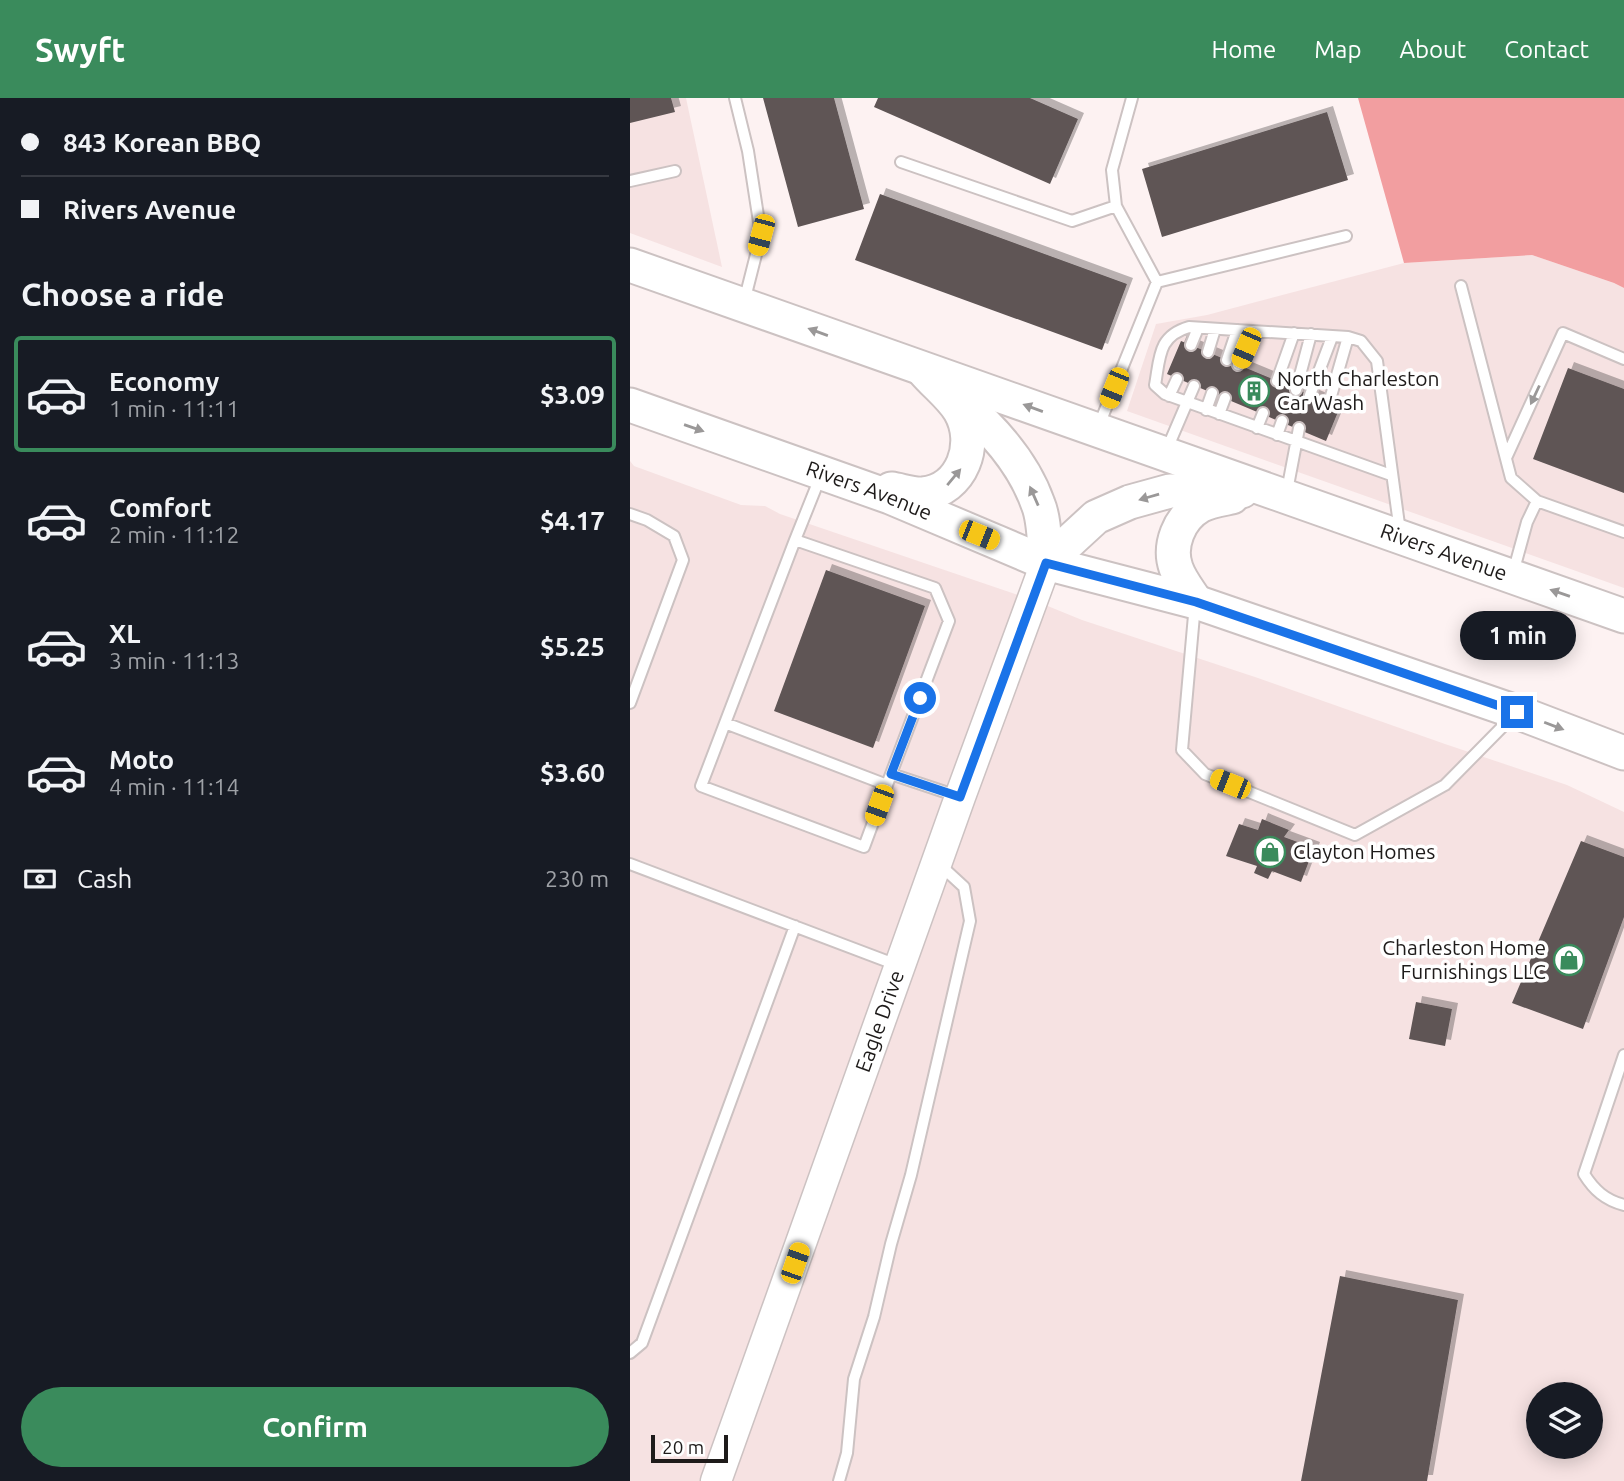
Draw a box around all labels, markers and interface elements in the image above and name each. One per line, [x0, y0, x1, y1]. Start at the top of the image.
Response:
text: Swyft [35, 31, 125, 68]
text: Home [1211, 36, 1276, 63]
text: Map [1314, 36, 1361, 63]
text: About [1399, 36, 1466, 63]
text: Contact [1504, 36, 1589, 63]
text: 843 Korean BBQ [63, 128, 261, 157]
text: Rivers Avenue [63, 195, 236, 224]
car [746, 212, 777, 258]
text: Choose a ride [21, 276, 224, 312]
car [1229, 325, 1264, 371]
one-way arrow [808, 326, 829, 337]
icon: car [25, 363, 88, 426]
car [1097, 365, 1132, 411]
place label: North Charleston Car Wash [1277, 366, 1440, 414]
text: Economy [109, 367, 219, 396]
building icon: North Charleston Car Wash [1237, 374, 1271, 408]
text: $3.09 [540, 380, 605, 409]
one-way arrow [1529, 385, 1540, 406]
text: 1 min · 11:11 [109, 396, 240, 421]
one-way arrow [1022, 402, 1043, 413]
one-way arrow [684, 423, 705, 434]
street label: Rivers Avenue [803, 455, 936, 524]
one-way arrow [946, 468, 961, 486]
one-way arrow [1028, 486, 1040, 506]
icon: car [25, 489, 88, 552]
one-way arrow [1139, 492, 1160, 502]
text: Comfort [109, 493, 212, 522]
text: $4.17 [540, 506, 605, 535]
car [956, 517, 1003, 553]
street label: Rivers Avenue [1378, 518, 1511, 585]
text: 2 min · 11:12 [109, 522, 240, 547]
one-way arrow [1549, 587, 1570, 598]
callout: 1 min [1459, 610, 1575, 660]
icon: car [25, 615, 88, 678]
text: XL [109, 619, 140, 648]
text: 1 min [1489, 623, 1547, 648]
text: $5.25 [540, 632, 605, 661]
text: 3 min · 11:13 [109, 648, 240, 673]
route start [904, 682, 936, 714]
route end [1501, 696, 1533, 728]
one-way arrow [1543, 721, 1564, 732]
icon: car [25, 741, 88, 804]
text: Moto [109, 745, 174, 774]
text: $3.60 [540, 758, 605, 787]
car [1207, 766, 1254, 802]
text: 4 min · 11:14 [109, 774, 240, 799]
car [862, 782, 897, 828]
shop icon: Clayton Homes [1253, 835, 1287, 869]
place label: Clayton Homes [1293, 839, 1435, 863]
icon: cash [21, 860, 59, 898]
text: Cash [77, 864, 132, 893]
text: 230 m [545, 866, 609, 891]
place label: Charleston Home Furnishings LLC [1382, 935, 1546, 983]
shop icon: Charleston Home Furnishings LLC [1552, 943, 1586, 977]
street label: Eagle Drive [850, 967, 908, 1075]
car [779, 1240, 812, 1286]
map controls [1526, 1382, 1603, 1459]
button: layers [1526, 1382, 1603, 1459]
button: Confirm [21, 1387, 609, 1467]
scale bar [651, 1432, 728, 1464]
text: 20 m [662, 1436, 704, 1458]

